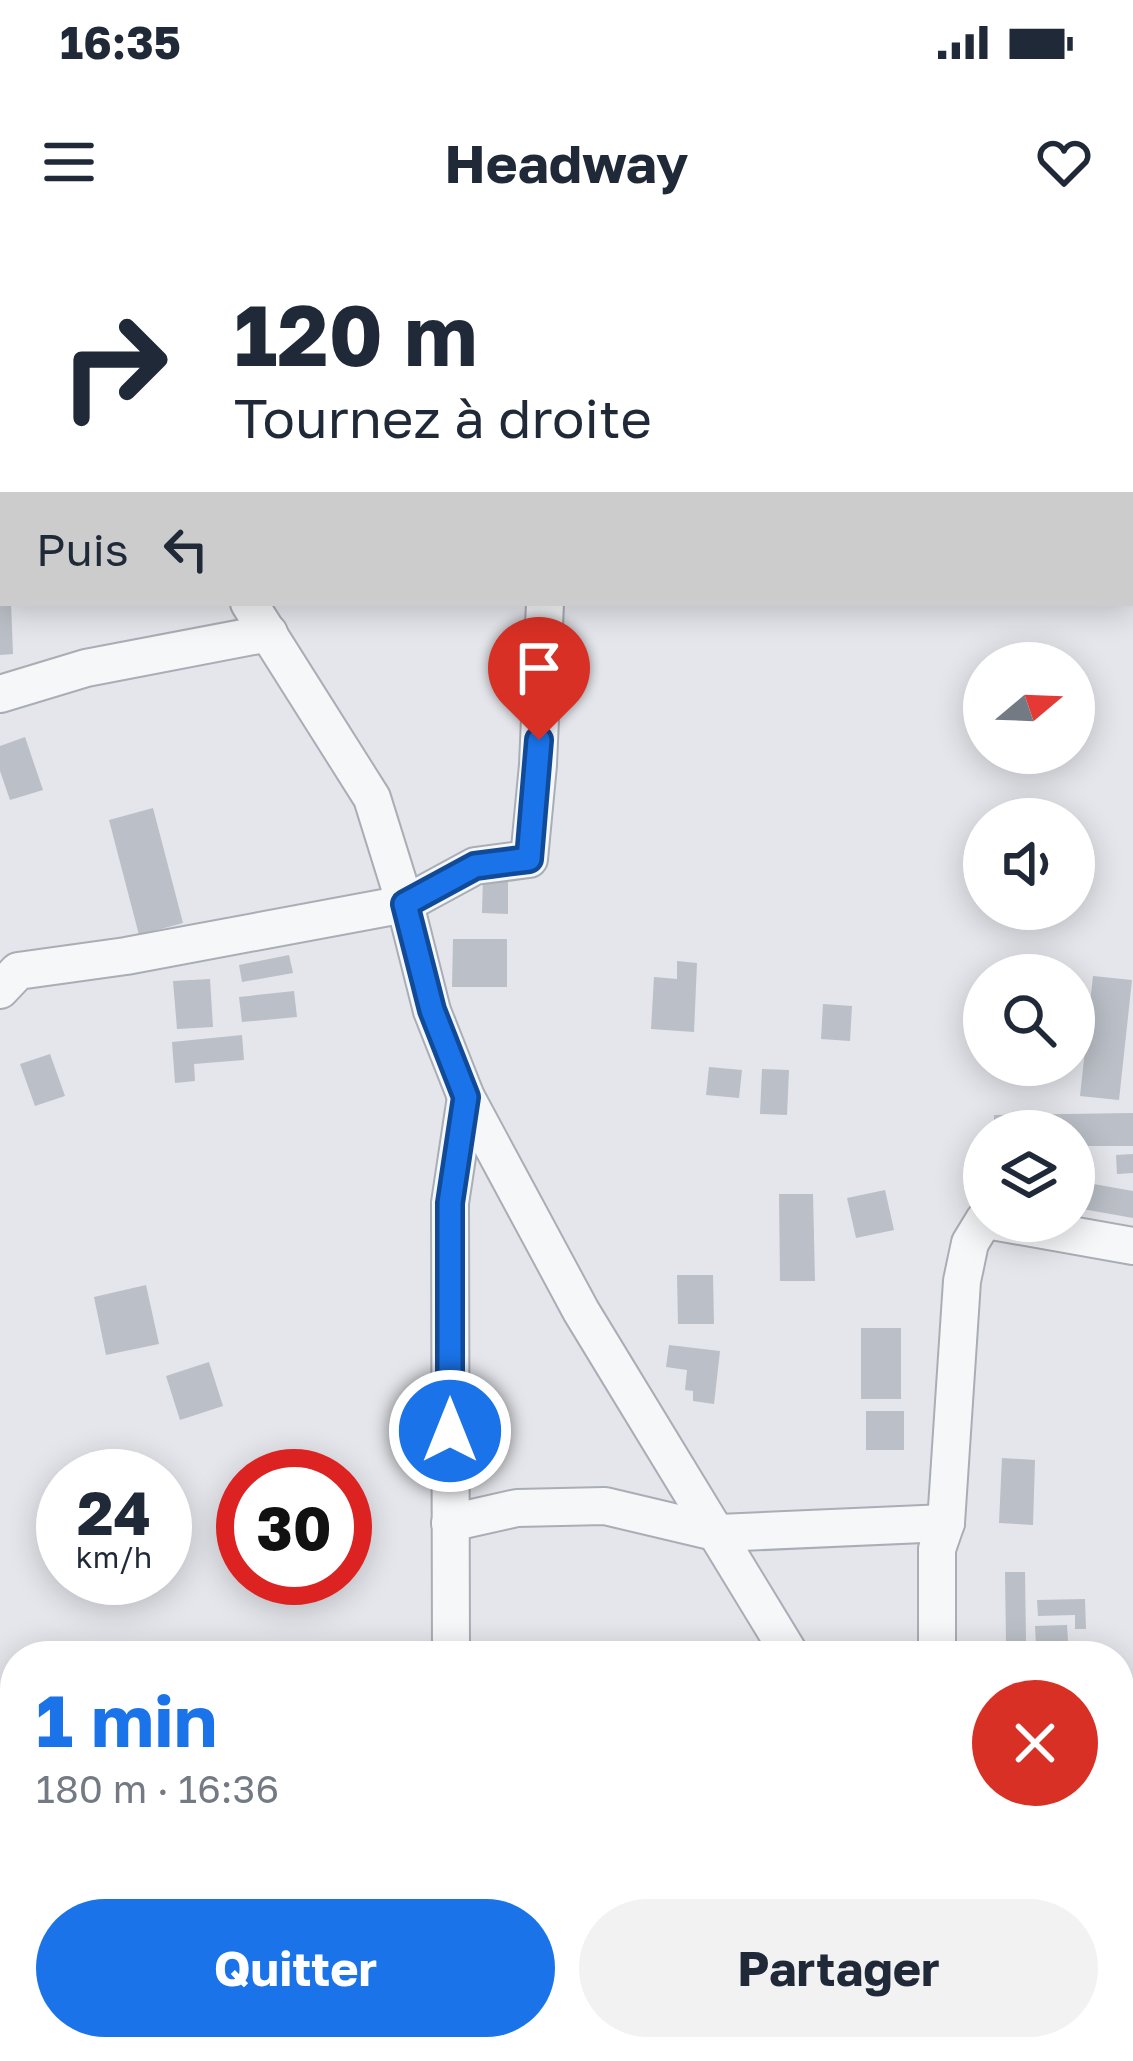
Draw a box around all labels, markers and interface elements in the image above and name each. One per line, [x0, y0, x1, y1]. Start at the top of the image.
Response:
text: 16:35 [60, 15, 181, 69]
icon: menu [36, 129, 102, 195]
icon: heart [1031, 129, 1097, 195]
text: Headway [445, 130, 688, 195]
text: 120 m [234, 284, 478, 384]
icon: right [36, 288, 192, 444]
text: Tournez à droite [234, 385, 652, 450]
icon: left [153, 516, 219, 582]
text: Puis [36, 522, 129, 576]
pin [488, 617, 590, 740]
icon: arrive [506, 635, 572, 701]
north arrow [963, 642, 1095, 774]
map controls [963, 642, 1095, 1242]
button: sound [963, 798, 1095, 930]
button: search [963, 954, 1095, 1086]
button: layers [963, 1110, 1095, 1242]
position arrow [387, 1368, 513, 1494]
speed limit sign: 30 [216, 1449, 372, 1605]
text: 24 [77, 1476, 151, 1548]
text: km/h [76, 1539, 152, 1575]
text: 1 min [36, 1676, 217, 1763]
button: close [972, 1680, 1098, 1806]
text: 180 m · 16:36 [36, 1765, 279, 1812]
button: Quitter [36, 1899, 555, 2037]
button: Partager [579, 1899, 1098, 2037]

